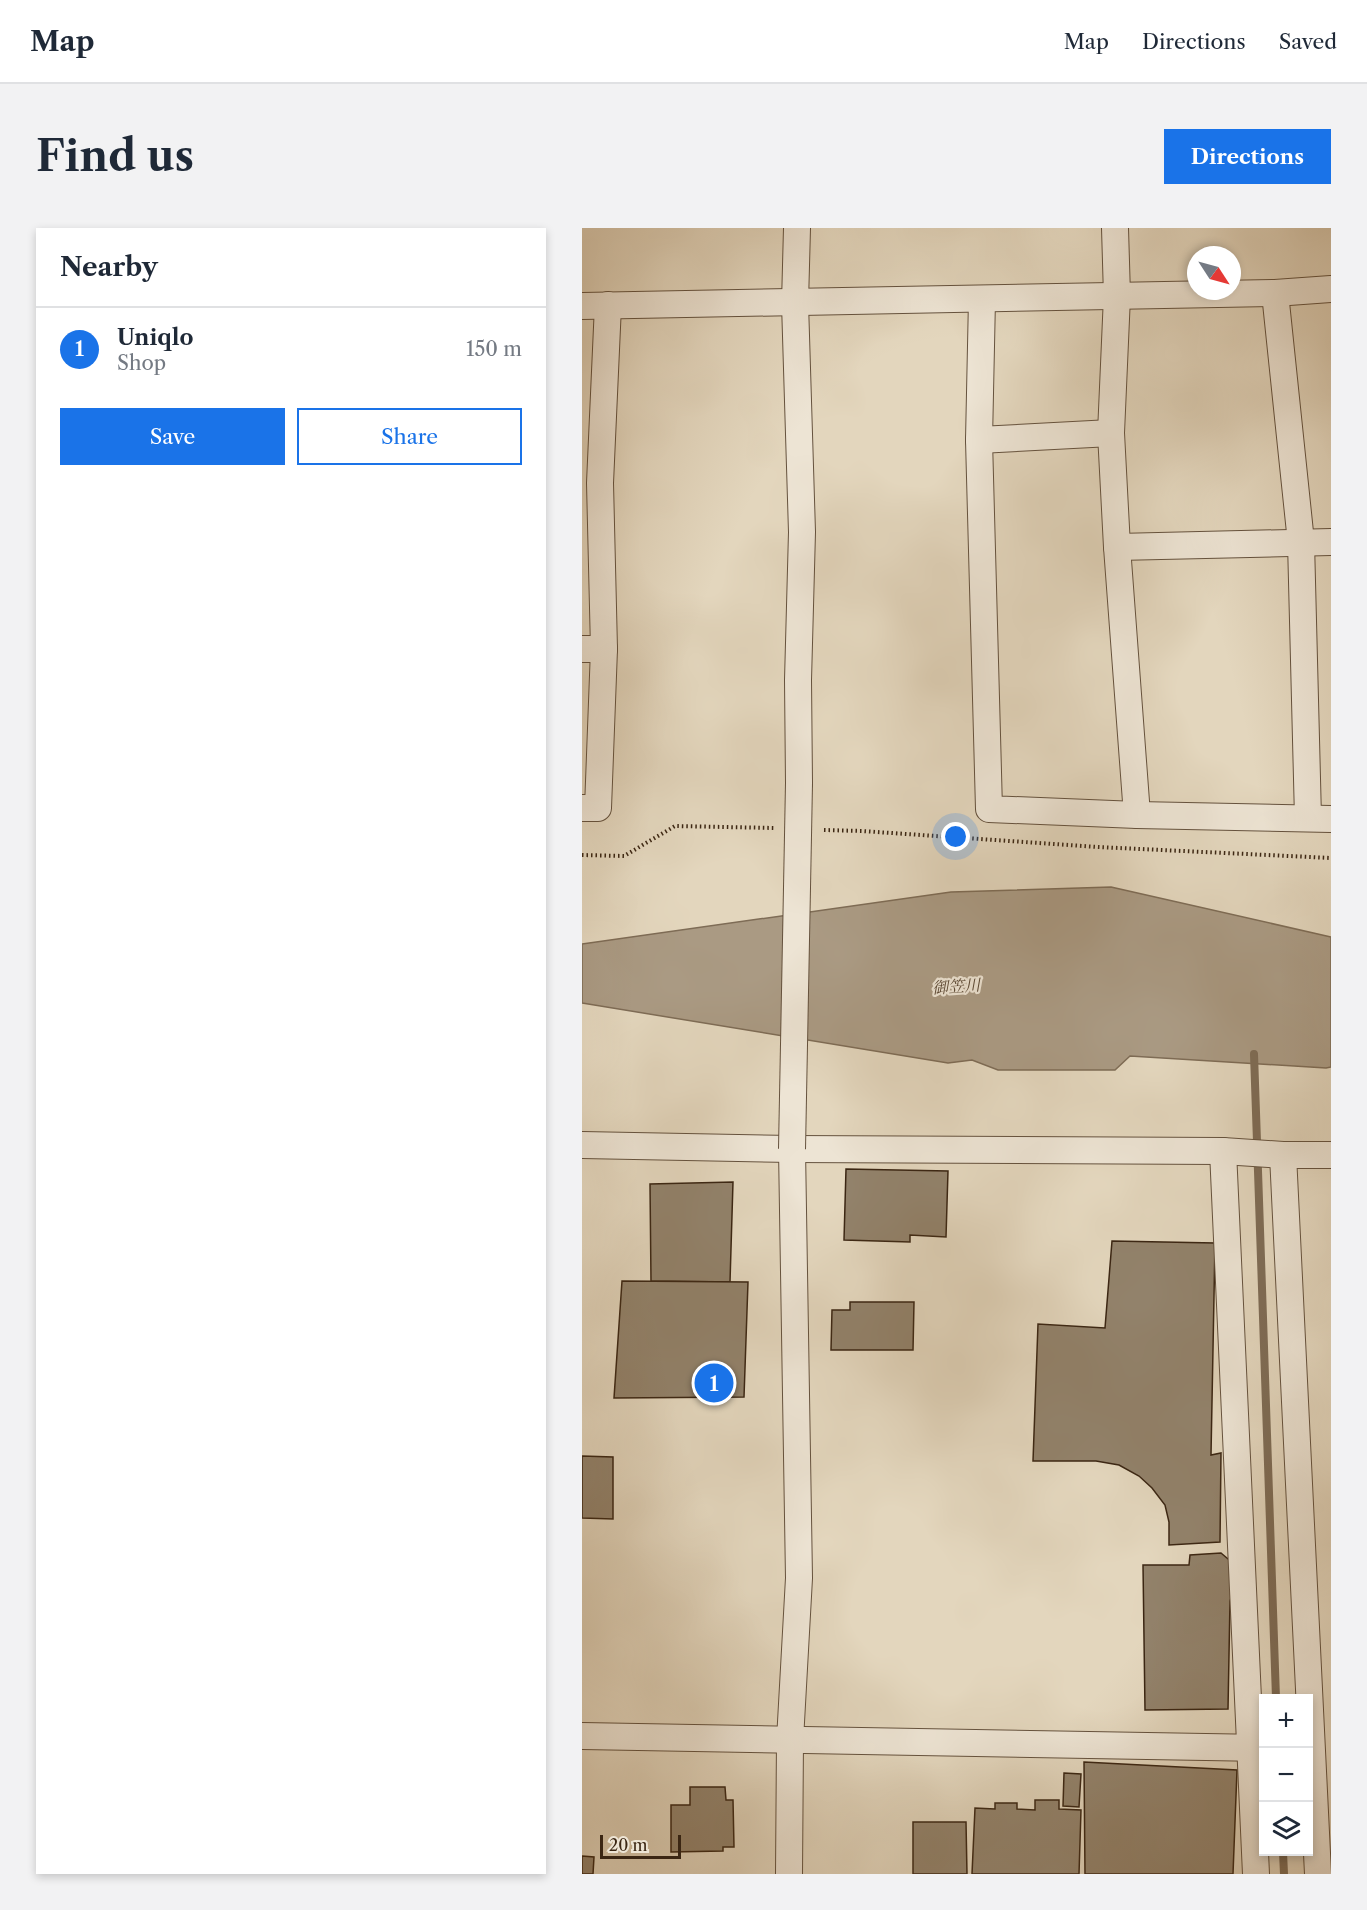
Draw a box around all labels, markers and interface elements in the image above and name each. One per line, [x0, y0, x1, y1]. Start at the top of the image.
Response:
text: Map [30, 24, 94, 58]
text: Map [1064, 29, 1109, 54]
text: Directions [1142, 29, 1246, 54]
text: Saved [1279, 29, 1337, 54]
button: Directions [1164, 129, 1331, 184]
text: Find us [36, 130, 194, 182]
north arrow [1187, 246, 1241, 300]
text: Nearby [60, 251, 158, 283]
text: Uniqlo [117, 324, 193, 351]
text: 1 [75, 337, 84, 361]
text: 150 m [466, 337, 522, 361]
text: Shop [117, 351, 166, 375]
button: Save [60, 408, 285, 465]
button: Share [297, 408, 522, 465]
your location [941, 822, 970, 851]
water label: 御笠川 [931, 974, 983, 998]
pin: 1 [694, 1360, 734, 1406]
map controls [1259, 1694, 1313, 1856]
button: + [1259, 1694, 1313, 1748]
button: − [1259, 1748, 1313, 1802]
button: layers [1259, 1802, 1313, 1856]
scale bar [600, 1832, 681, 1860]
text: 20 m [609, 1835, 648, 1855]

